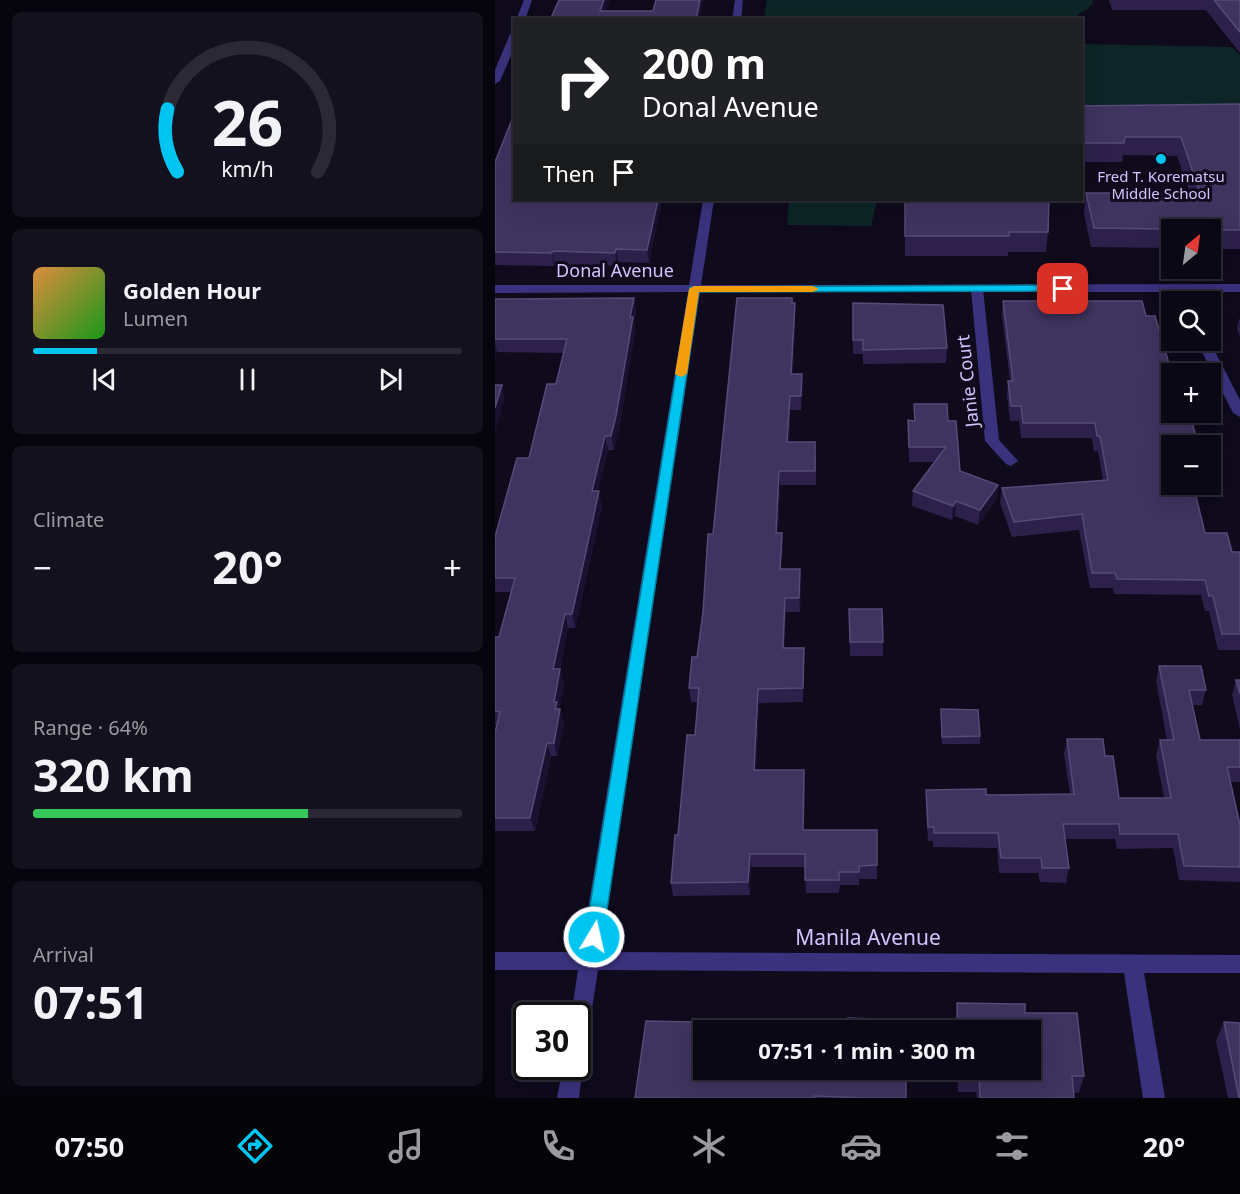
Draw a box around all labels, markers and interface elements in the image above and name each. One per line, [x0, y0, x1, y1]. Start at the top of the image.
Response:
text: 200 m [642, 34, 766, 91]
icon: right [543, 42, 621, 120]
text: 26 [212, 79, 283, 164]
text: Donal Avenue [642, 88, 819, 125]
marker: Fred T. Korematsu Middle School [1154, 152, 1168, 166]
text: km/h [221, 154, 274, 183]
icon: arrive [607, 156, 640, 189]
text: Then [543, 158, 595, 188]
place label: Fred T. Korematsu Middle School [1097, 166, 1225, 203]
north arrow [1161, 219, 1221, 279]
map controls [1161, 219, 1221, 495]
street label: Donal Avenue [556, 258, 674, 282]
pin [1037, 263, 1088, 314]
icon: arrive [1046, 272, 1079, 305]
text: Golden Hour [123, 275, 261, 305]
button: search [1161, 291, 1221, 351]
text: Lumen [123, 305, 188, 332]
street label: Janie Court [950, 333, 984, 431]
icon: previous [88, 363, 121, 396]
icon: pause [231, 363, 264, 396]
icon: next [374, 363, 407, 396]
button: + [1161, 363, 1221, 423]
button: − [1161, 435, 1221, 495]
text: Climate [33, 506, 104, 533]
text: 20° [212, 536, 283, 597]
text: − [33, 545, 52, 590]
text: + [443, 545, 462, 590]
text: Range · 64% [33, 714, 148, 741]
text: 320 km [33, 744, 194, 805]
position arrow [562, 905, 626, 969]
street label: Manila Avenue [795, 923, 941, 951]
text: Arrival [33, 941, 94, 968]
text: 07:51 [33, 971, 149, 1032]
speed limit sign: 30 [513, 1002, 591, 1080]
text: 07:51 · 1 min · 300 m [758, 1035, 976, 1065]
icon: directions [234, 1125, 276, 1167]
icon: music [385, 1125, 427, 1167]
icon: phone [537, 1125, 579, 1167]
icon: climate [688, 1125, 730, 1167]
icon: car [840, 1125, 882, 1167]
icon: filters [991, 1125, 1033, 1167]
text: 07:50 [55, 1128, 124, 1165]
text: 20° [1143, 1128, 1185, 1165]

